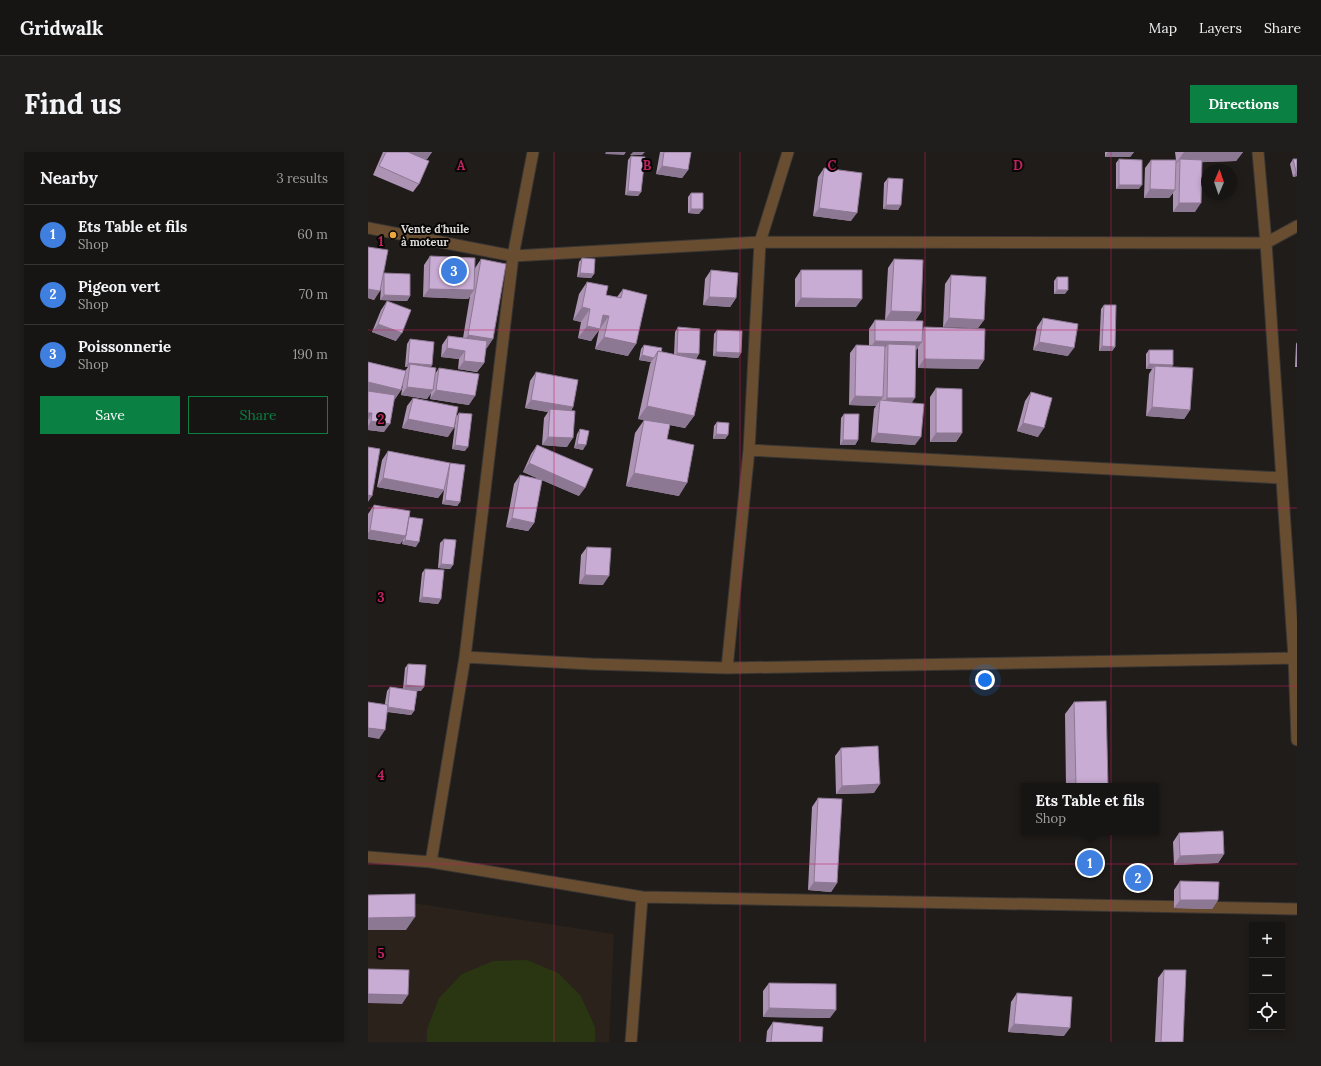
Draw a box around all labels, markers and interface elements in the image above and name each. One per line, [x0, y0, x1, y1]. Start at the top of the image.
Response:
text: Gridwalk [20, 16, 103, 40]
text: Map [1149, 19, 1177, 37]
text: Layers [1199, 19, 1242, 37]
text: Share [1264, 19, 1301, 37]
button: Directions [1190, 85, 1297, 123]
text: Find us [24, 86, 122, 122]
text: A [457, 157, 466, 174]
text: B [643, 157, 652, 174]
text: C [828, 157, 837, 174]
text: D [1013, 157, 1023, 174]
north arrow [1201, 164, 1237, 200]
text: Nearby [40, 167, 98, 189]
text: 3 results [276, 170, 328, 187]
text: Ets Table et fils [78, 217, 187, 236]
place label: Vente d'huile à moteur [401, 222, 469, 249]
text: 1 [50, 226, 56, 243]
text: 60 m [297, 226, 328, 243]
marker: Vente d'huile à moteur [388, 230, 398, 240]
text: 1 [378, 233, 384, 250]
text: Shop [78, 236, 109, 253]
pin: 3 [441, 256, 467, 286]
text: Pigeon vert [78, 277, 160, 296]
text: 2 [50, 286, 56, 303]
text: 70 m [299, 286, 328, 303]
text: Shop [78, 296, 109, 313]
text: Poissonnerie [78, 337, 171, 356]
text: 3 [49, 346, 57, 363]
text: 190 m [293, 346, 328, 363]
text: Shop [78, 356, 109, 373]
button: Save [40, 396, 180, 434]
button: Share [188, 396, 328, 434]
text: 2 [378, 411, 385, 428]
text: 3 [377, 589, 385, 606]
your location [975, 670, 995, 690]
text: 4 [377, 767, 385, 784]
popup [1021, 783, 1159, 835]
text: Ets Table et fils [1035, 791, 1145, 810]
text: Shop [1035, 810, 1066, 827]
pin: 1 [1077, 848, 1103, 878]
pin: 2 [1125, 863, 1151, 893]
map controls [1249, 922, 1285, 1030]
button: + [1249, 922, 1285, 958]
text: 5 [377, 945, 385, 962]
button: − [1249, 958, 1285, 994]
button: locate [1249, 994, 1285, 1030]

